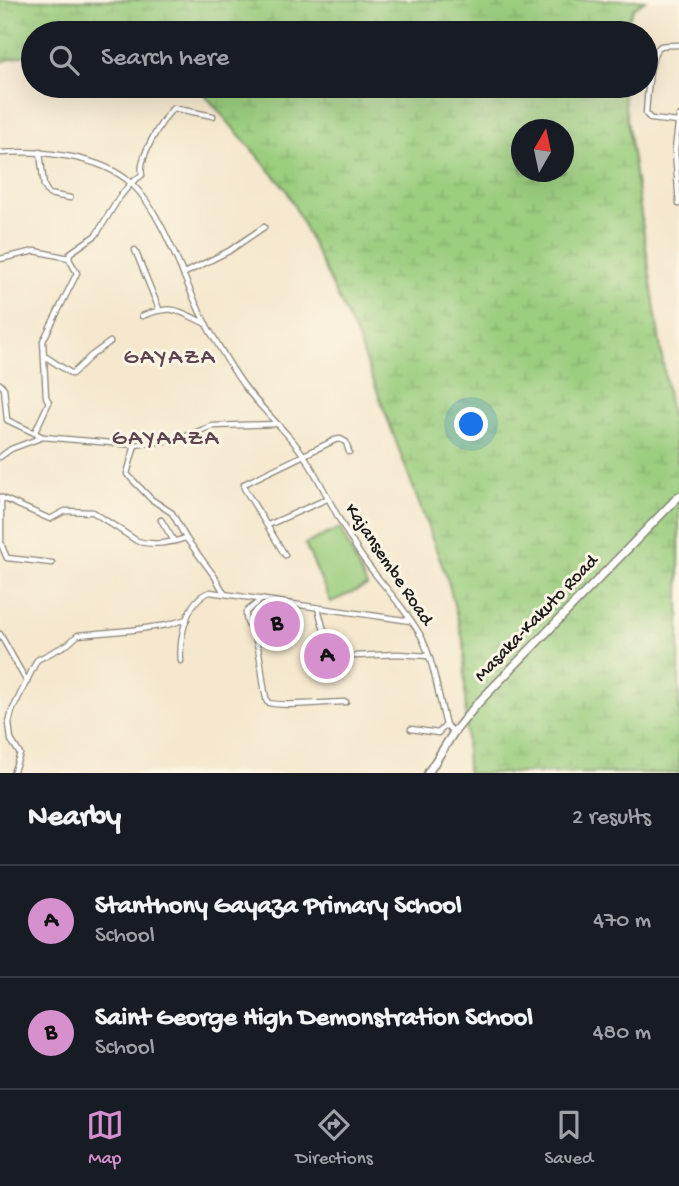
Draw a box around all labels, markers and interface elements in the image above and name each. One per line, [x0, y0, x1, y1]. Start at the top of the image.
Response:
search box [21, 21, 658, 98]
icon: search [45, 41, 83, 79]
text: Search here [101, 44, 229, 75]
north arrow [511, 119, 574, 182]
district label: GAYAZA [124, 345, 216, 372]
your location [454, 407, 488, 441]
district label: GAYAAZA [112, 426, 220, 453]
street label: Kajansembe Road [339, 500, 438, 632]
street label: Masaka-Kakuto Road [470, 549, 605, 688]
pin: B [254, 598, 300, 650]
pin: A [304, 630, 350, 682]
text: Nearby [28, 801, 121, 836]
text: 2 results [572, 805, 651, 832]
text: Stanthony Gayaza Primary School [95, 892, 462, 923]
text: A [44, 908, 58, 935]
text: 470 m [593, 908, 651, 935]
text: School [95, 923, 155, 950]
text: Saint George High Demonstration School [95, 1004, 533, 1035]
text: B [45, 1020, 57, 1047]
text: 480 m [593, 1020, 651, 1047]
text: School [95, 1035, 155, 1062]
tab: Map [86, 1106, 124, 1171]
tab: Directions [296, 1106, 373, 1171]
tab: Saved [544, 1106, 593, 1171]

